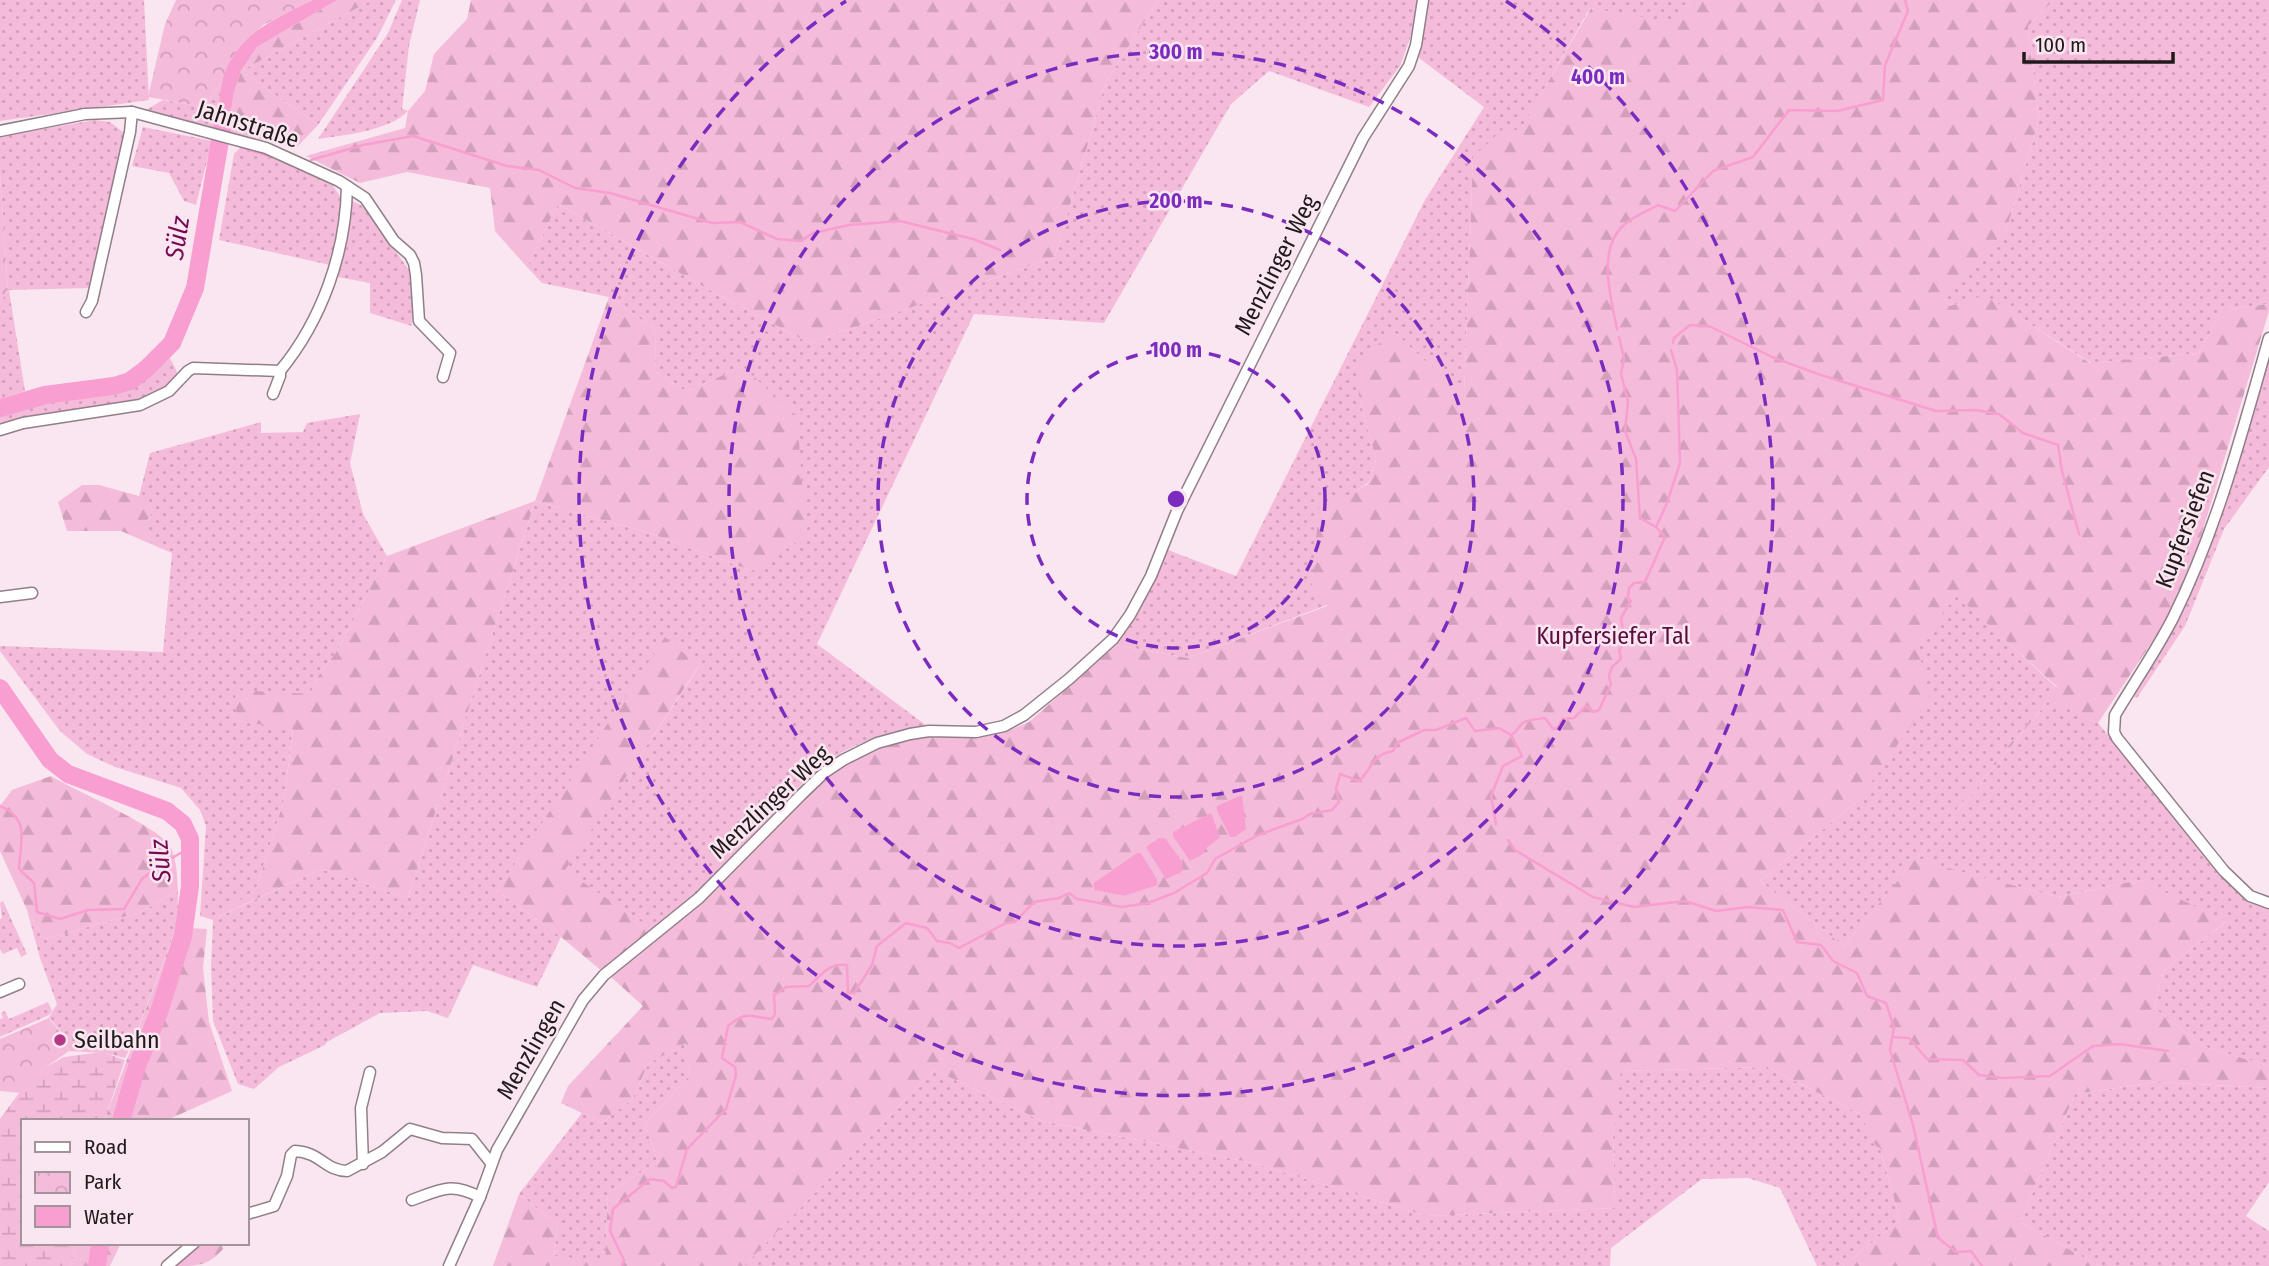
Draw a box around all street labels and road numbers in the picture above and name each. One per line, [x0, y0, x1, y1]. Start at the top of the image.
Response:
street label: Jahnstraße [193, 94, 303, 154]
street label: Menzlinger Weg [1229, 190, 1324, 340]
street label: Kupfersiefen [2150, 466, 2220, 592]
street label: Menzlinger Weg [704, 739, 836, 865]
street label: Menzlingen [491, 994, 571, 1104]

